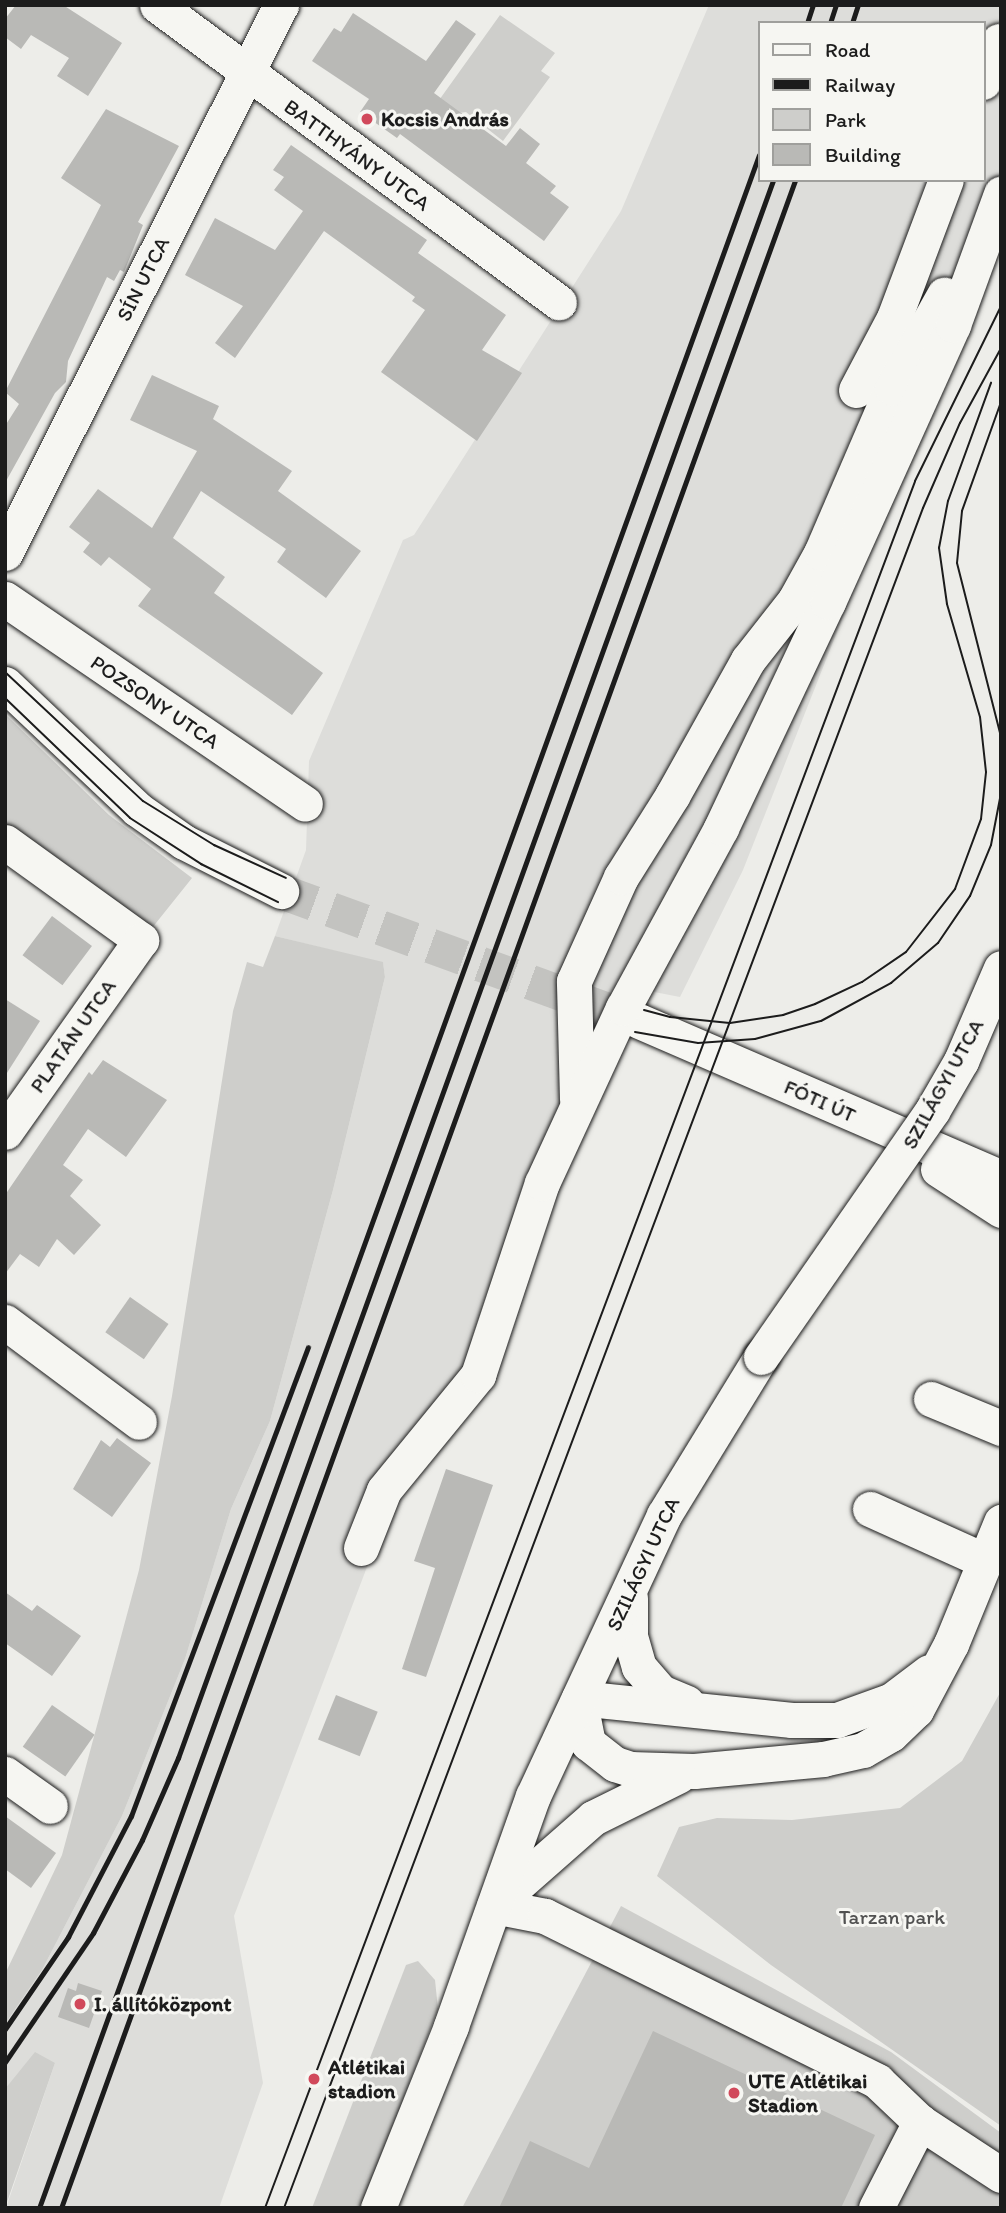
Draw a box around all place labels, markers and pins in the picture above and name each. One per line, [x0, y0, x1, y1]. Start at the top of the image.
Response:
place label: Kocsis András [381, 106, 509, 132]
marker: Kocsis András [359, 111, 375, 127]
place label: I. állítóközpont [94, 1991, 231, 2017]
marker: I. állítóközpont [72, 1996, 88, 2012]
place label: Atlétikai stadion [328, 2054, 405, 2104]
place label: UTE Atlétikai Stadion [748, 2068, 867, 2118]
marker: Atlétikai stadion [306, 2071, 322, 2087]
marker: UTE Atlétikai Stadion [726, 2085, 742, 2101]

